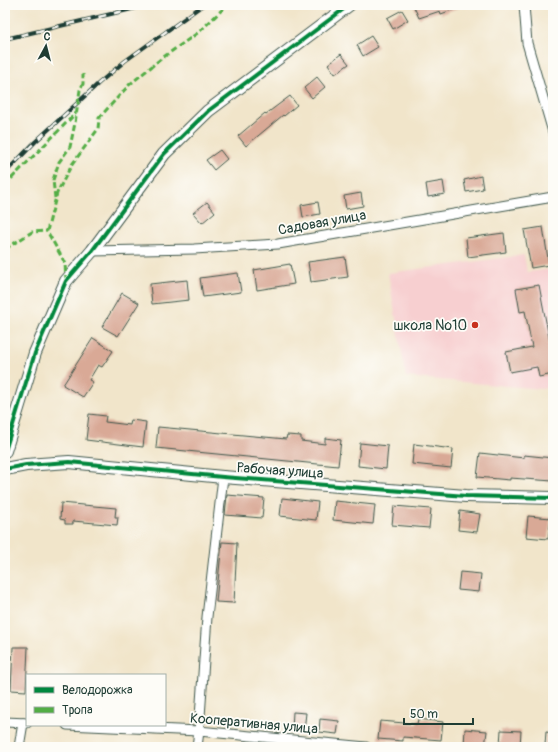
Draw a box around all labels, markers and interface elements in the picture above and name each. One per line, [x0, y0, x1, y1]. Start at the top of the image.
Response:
north arrow [26, 26, 66, 66]
text: С [43, 30, 52, 43]
street label: Садовая улица [277, 206, 367, 239]
place label: школа №10 [393, 317, 467, 334]
marker: школа №10 [470, 320, 480, 330]
street label: Рабочая улица [236, 459, 324, 482]
legend [26, 674, 166, 726]
text: Велодорожка [62, 683, 133, 698]
scale bar [404, 700, 473, 726]
text: Тропа [62, 703, 93, 718]
text: 50 m [410, 707, 438, 722]
street label: Кооперативная улица [189, 709, 319, 738]

